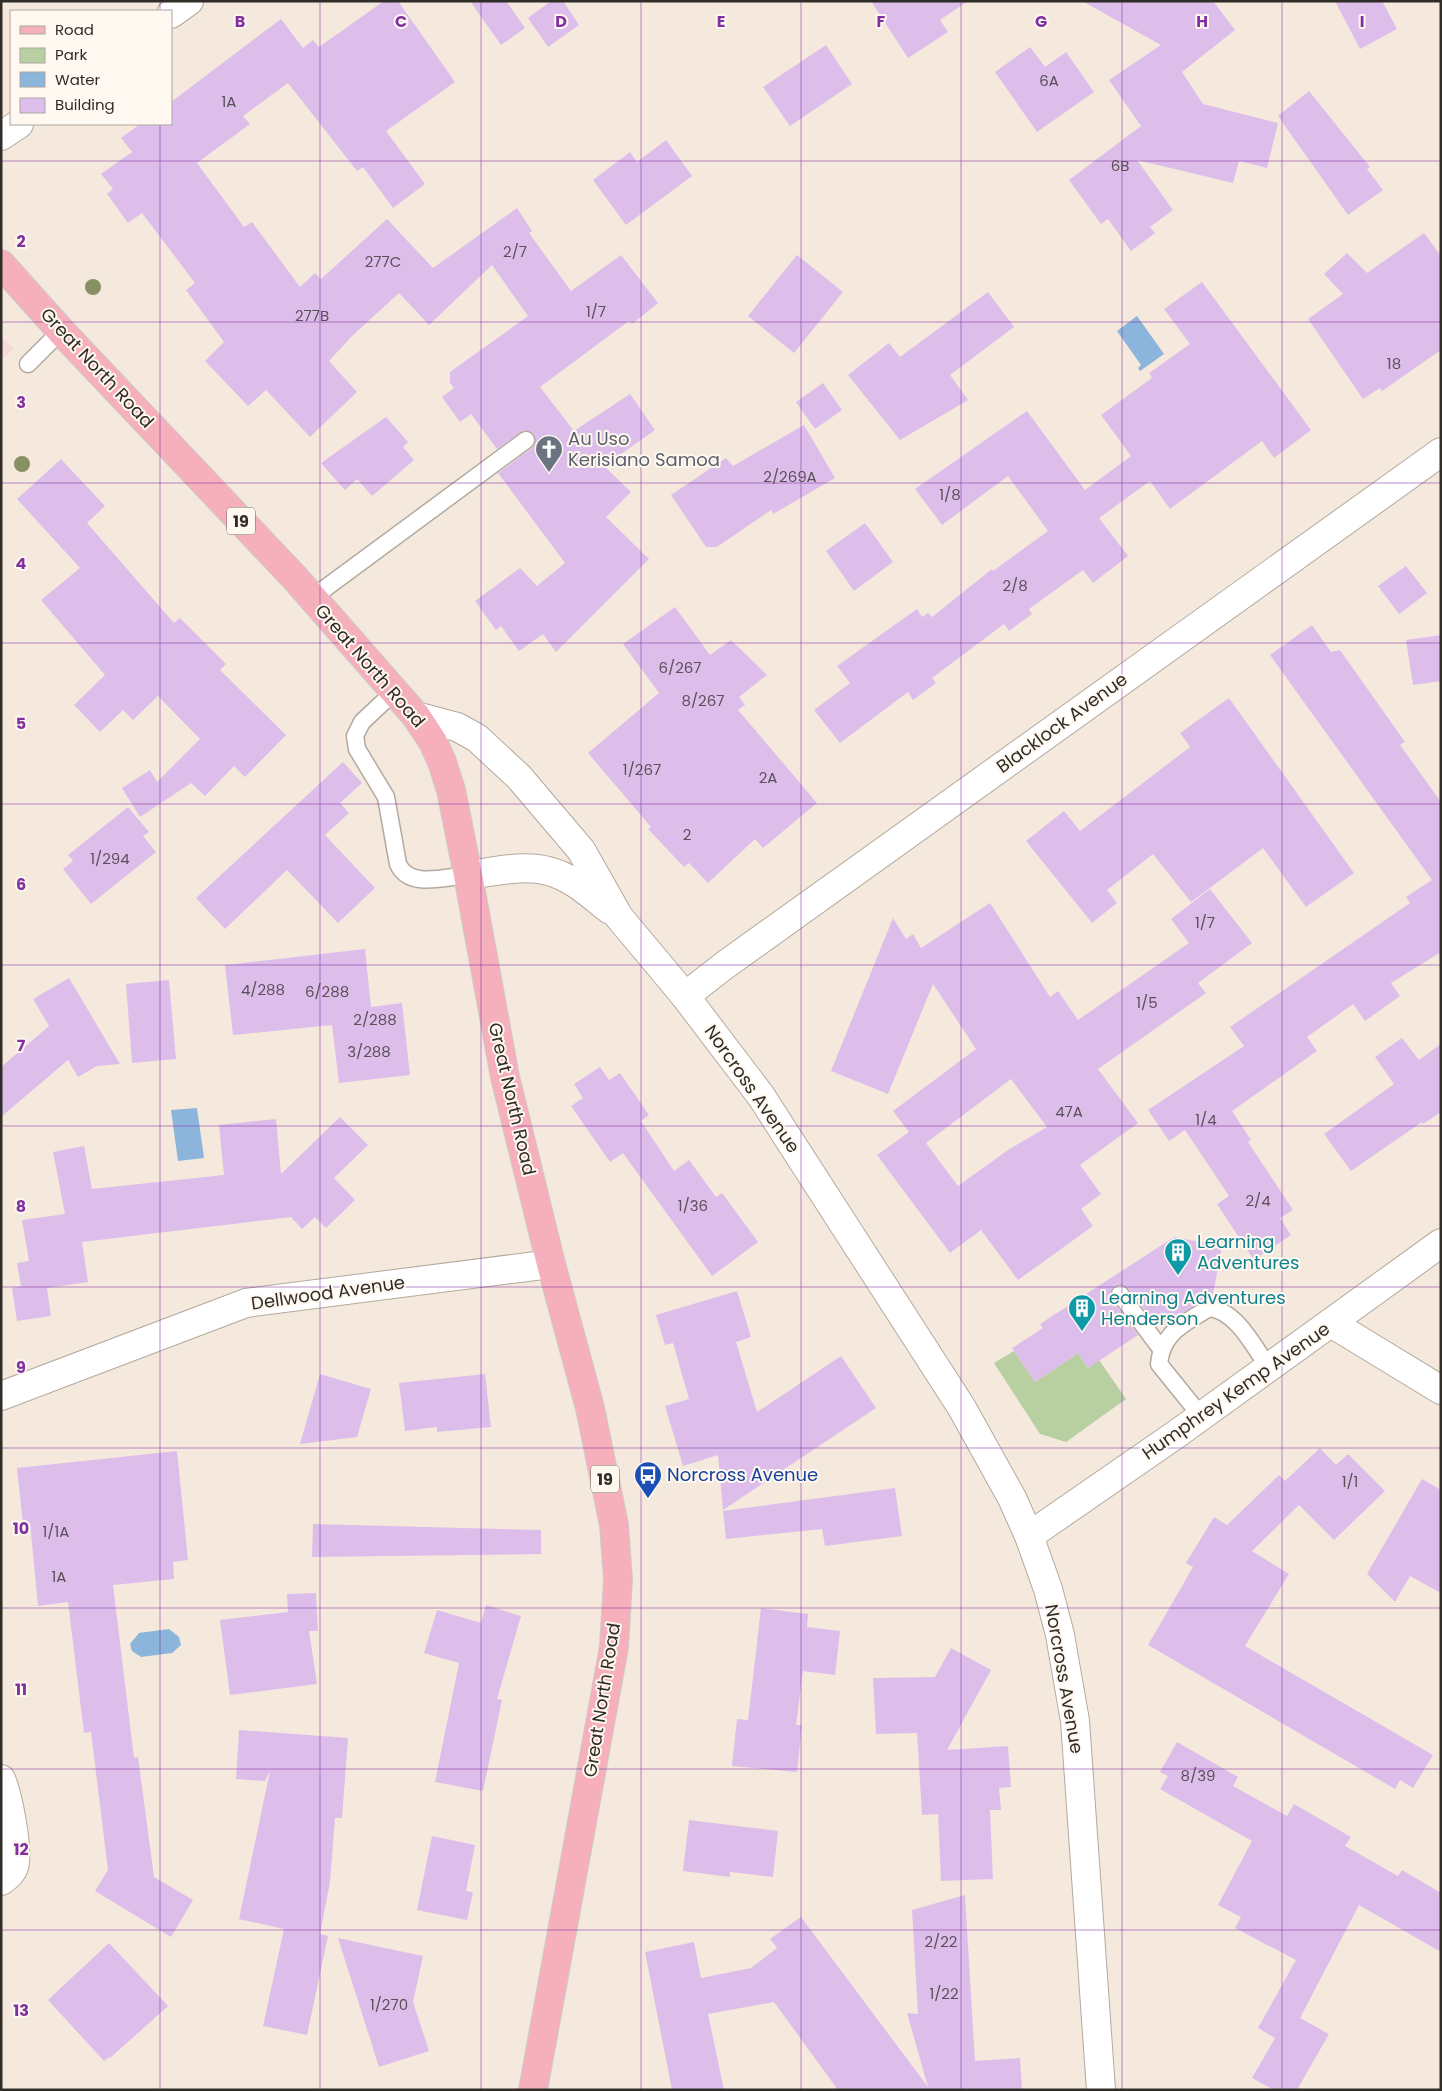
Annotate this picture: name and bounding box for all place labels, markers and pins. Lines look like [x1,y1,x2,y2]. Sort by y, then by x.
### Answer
place label: Au Uso Kerisiano Samoa [568,426,720,472]
church icon: Au Uso Kerisiano Samoa [534,434,564,473]
place label: Learning Adventures [1197,1229,1299,1275]
building icon: Learning Adventures [1163,1237,1193,1276]
place label: Learning Adventures Henderson [1101,1285,1286,1331]
building icon: Learning Adventures Henderson [1067,1293,1097,1332]
bus stop icon: Norcross Avenue [633,1460,663,1499]
place label: Norcross Avenue [667,1462,818,1487]

